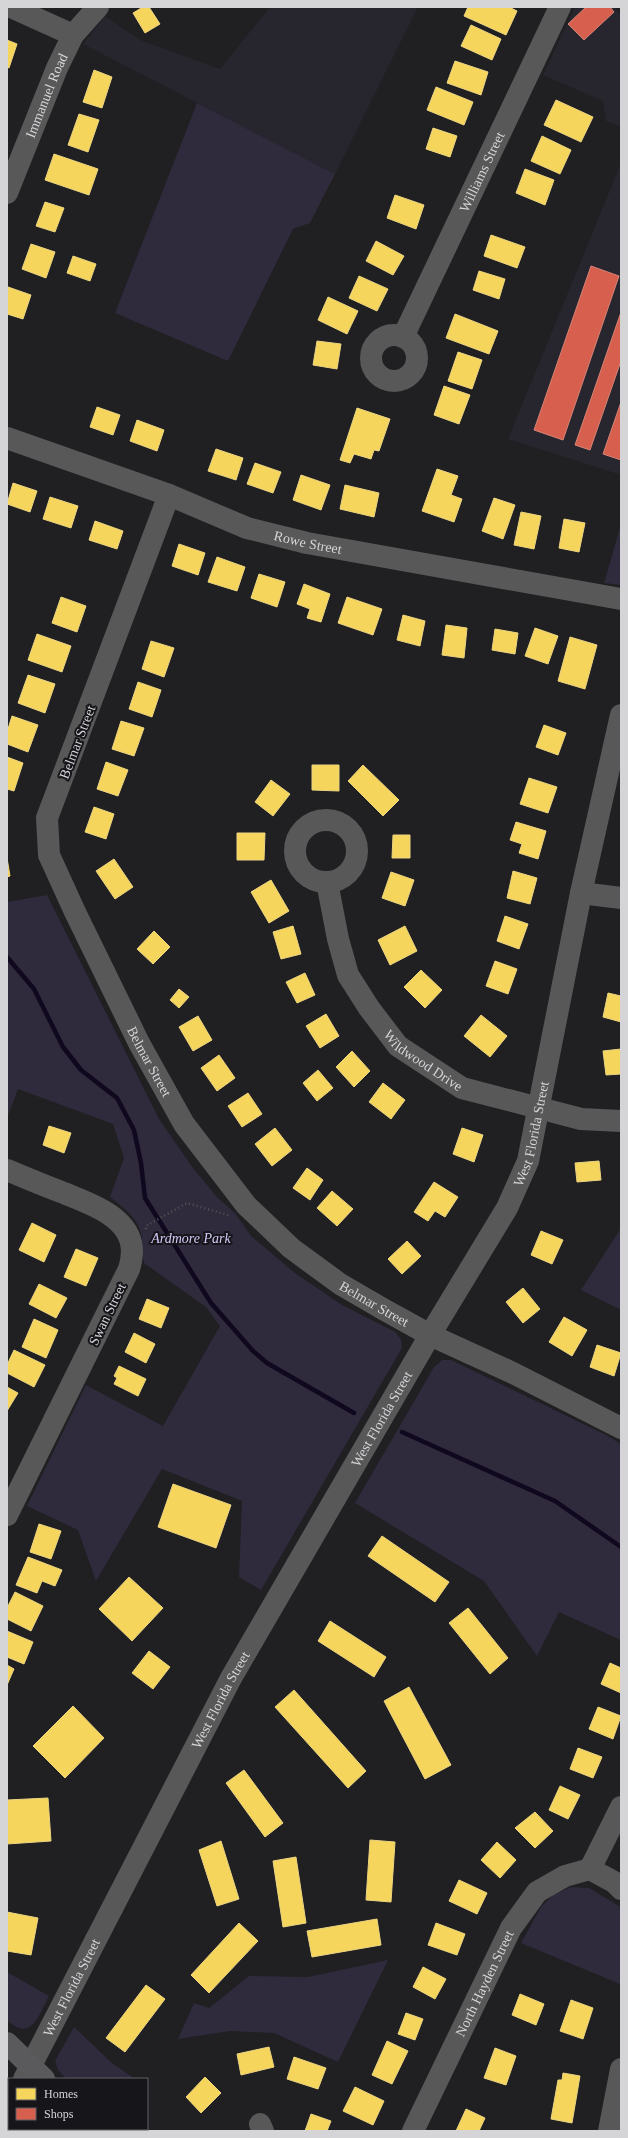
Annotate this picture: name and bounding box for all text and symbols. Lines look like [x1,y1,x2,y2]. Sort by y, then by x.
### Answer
street label: Immanuel Road [23,51,71,140]
street label: Williams Street [457,129,508,214]
street label: Rowe Street [272,528,343,557]
street label: Belmar Street [57,703,98,781]
street label: Belmar Street [124,1024,174,1099]
street label: Wildwood Drive [381,1027,465,1094]
street label: West Florida Street [511,1080,552,1189]
park label: Ardmore Park [150,1231,232,1246]
street label: Belmar Street [337,1278,411,1330]
street label: Swan Street [86,1281,129,1348]
street label: West Florida Street [348,1369,415,1469]
street label: West Florida Street [189,1649,253,1751]
street label: North Hayden Street [453,1928,517,2039]
street label: West Florida Street [40,1936,103,2039]
legend [8,2078,148,2130]
text: Homes [44,2087,78,2101]
text: Shops [44,2107,74,2121]

